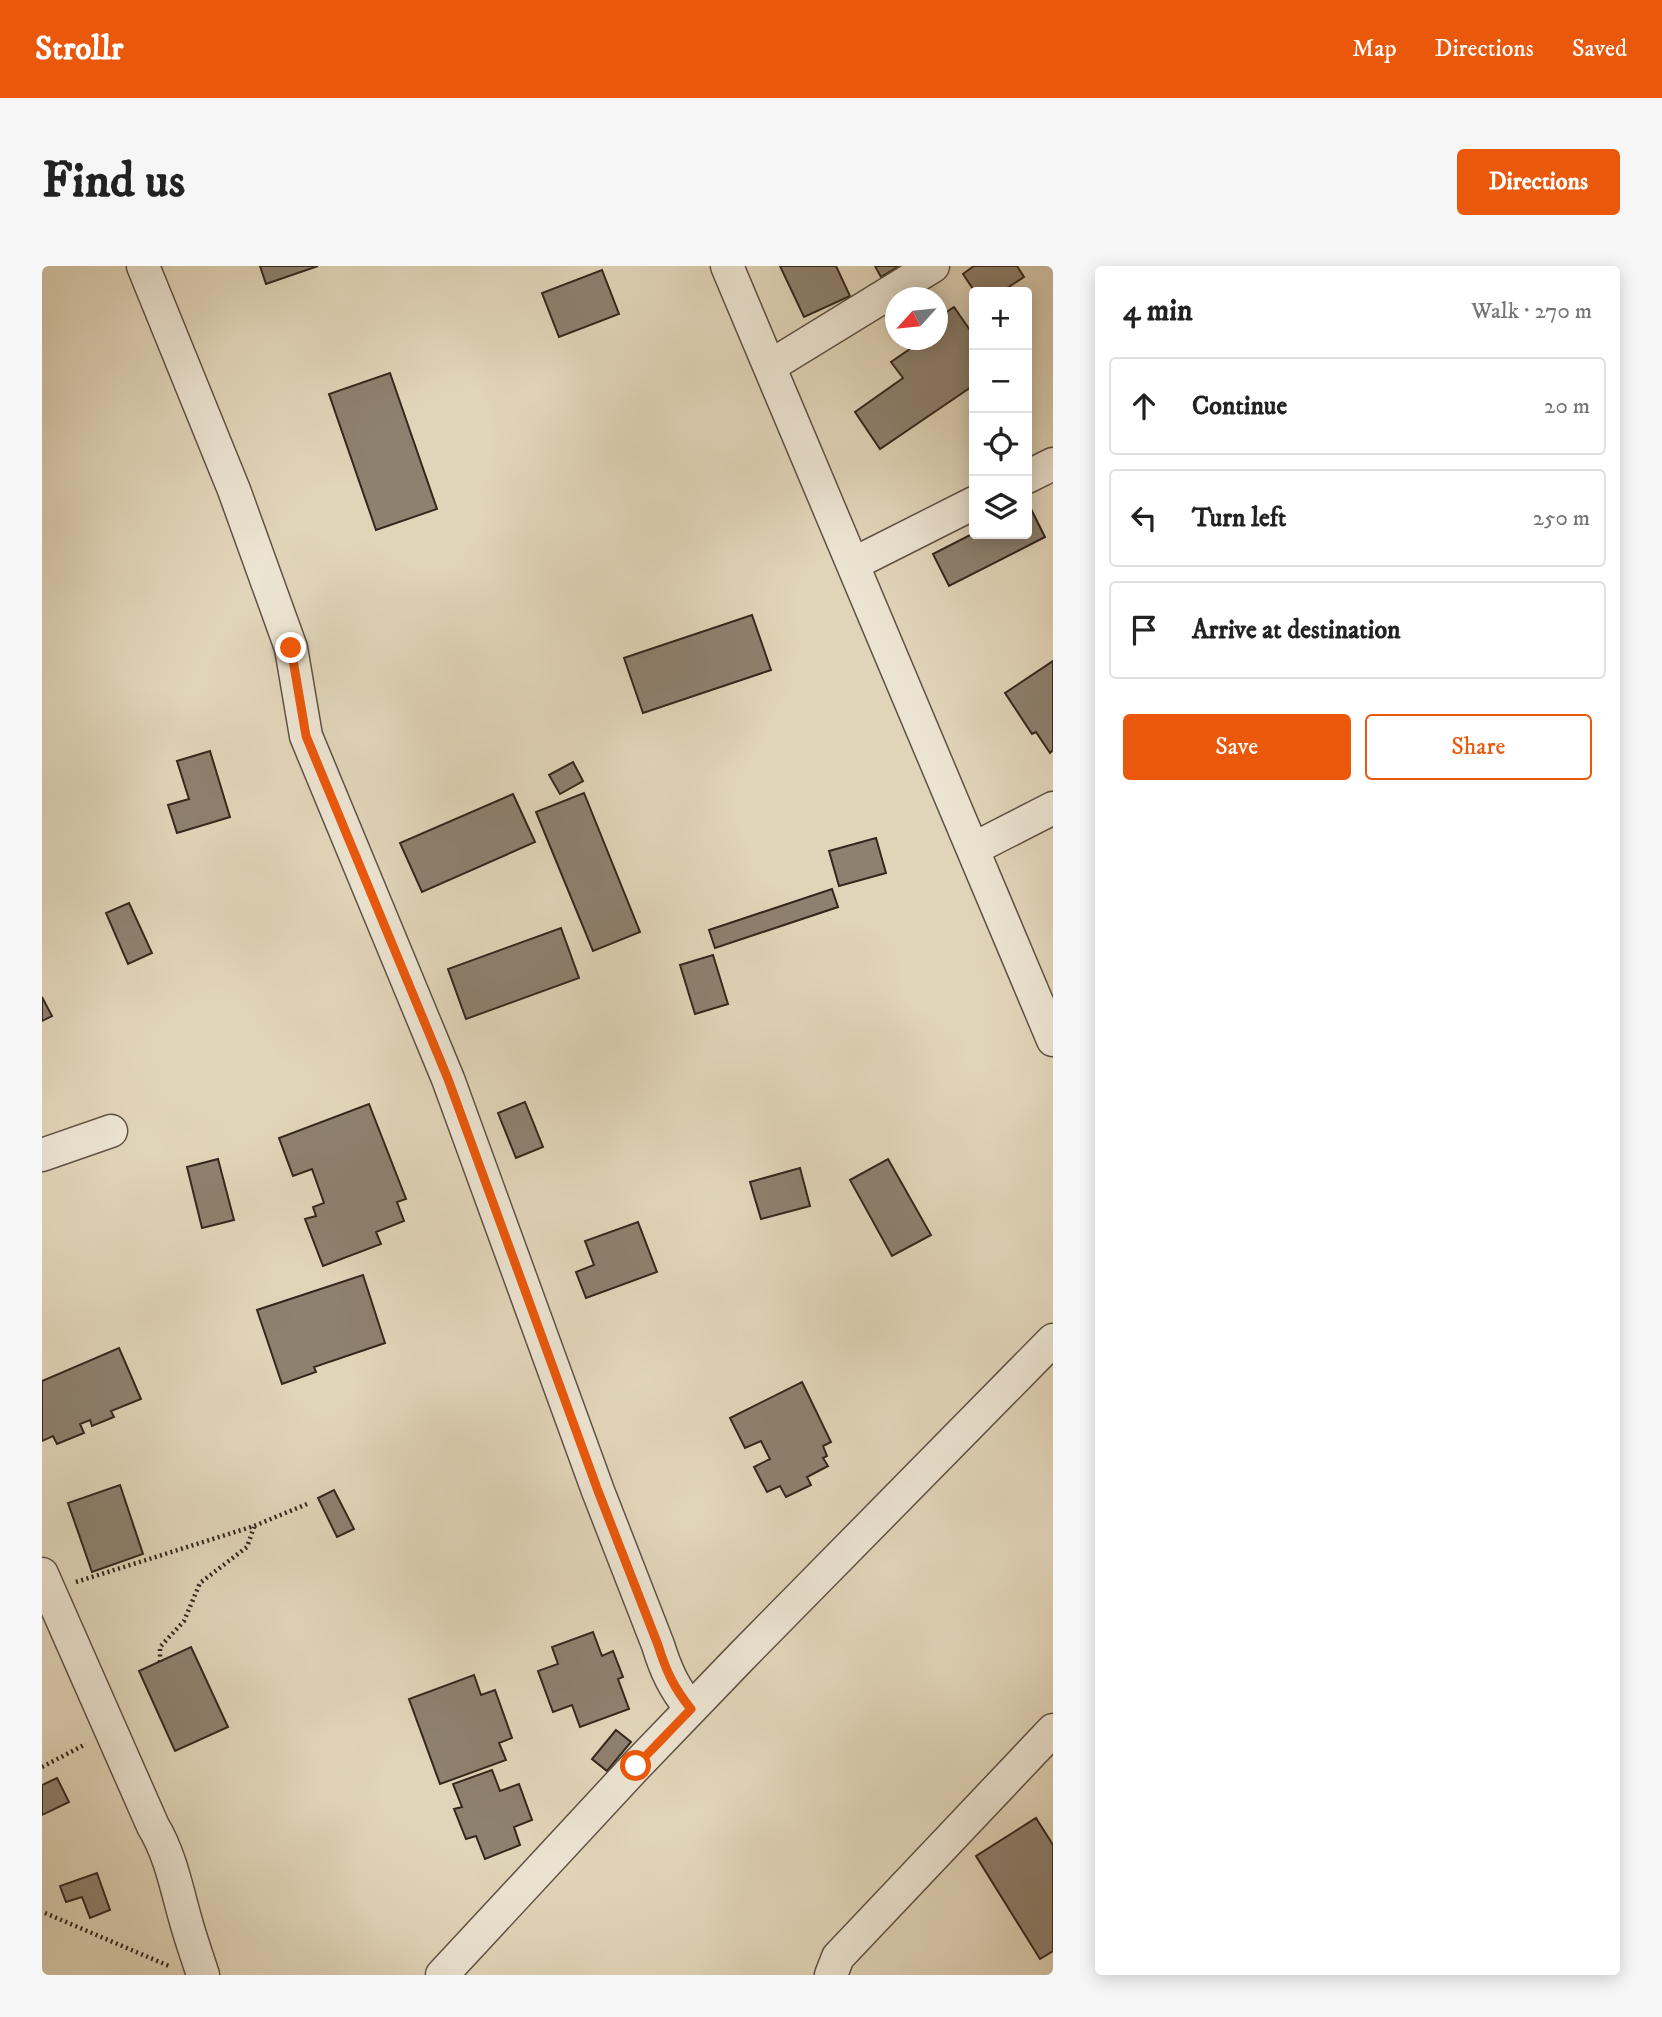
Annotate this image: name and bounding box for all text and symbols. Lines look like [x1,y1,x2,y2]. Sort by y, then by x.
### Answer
text: Strollr [35,29,123,70]
text: Map [1352,34,1397,64]
text: Directions [1435,34,1534,64]
text: Saved [1572,34,1627,64]
button: Directions [1457,149,1620,215]
text: Find us [42,151,185,213]
north arrow [885,287,948,350]
map controls [969,287,1032,539]
button: + [969,287,1032,350]
text: 4 min [1123,293,1193,330]
text: Walk · 270 m [1471,297,1592,326]
button: − [969,350,1032,413]
icon: ahead [1125,387,1163,425]
text: Continue [1192,390,1287,423]
text: 20 m [1544,392,1590,421]
button: locate [969,413,1032,476]
button: layers [969,476,1032,539]
icon: left [1125,499,1163,537]
text: Turn left [1192,502,1286,535]
text: 250 m [1533,504,1590,533]
icon: arrive [1125,611,1163,649]
text: Arrive at destination [1192,614,1401,647]
route end [275,632,306,663]
button: Save [1123,714,1351,780]
button: Share [1365,714,1592,780]
route start [620,1750,651,1781]

